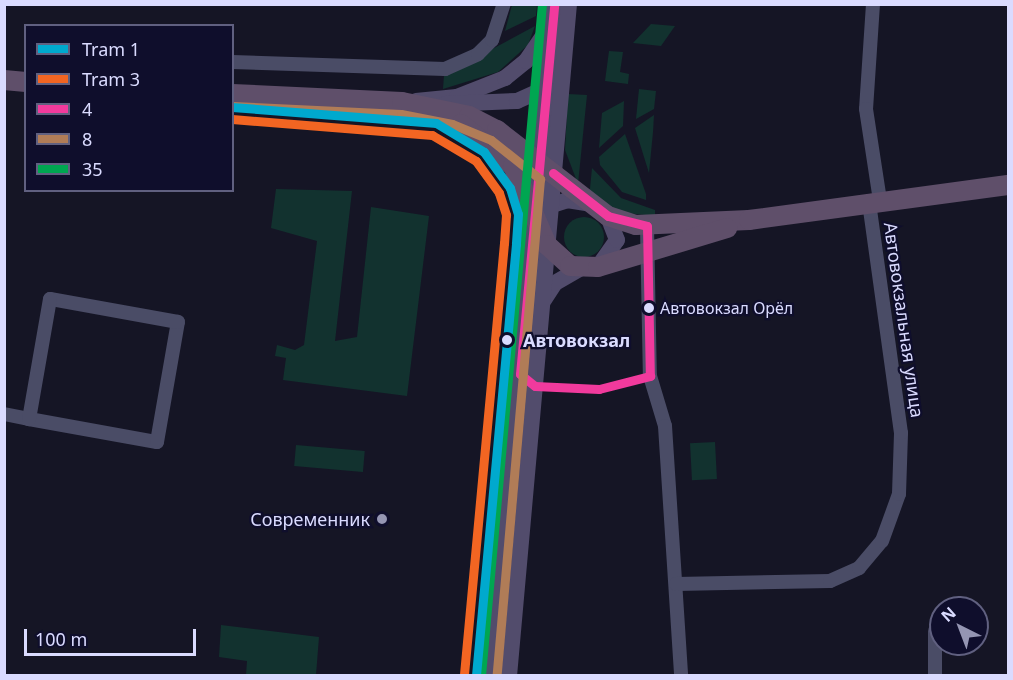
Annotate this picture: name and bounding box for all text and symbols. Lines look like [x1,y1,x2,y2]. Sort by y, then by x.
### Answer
legend [24,24,234,192]
text: Tram 1 [82,37,140,61]
text: Tram 3 [82,67,140,91]
text: 4 [82,97,92,121]
text: 8 [82,127,92,151]
text: 35 [82,157,103,181]
street label: Автовокзальная улица [880,221,928,419]
place label: Автовокзал Орёл [660,298,793,318]
marker: Автовокзал Орёл [643,302,655,314]
marker: Автовокзал [496,329,518,351]
place label: Автовокзал [523,329,630,351]
place label: Современник [250,508,370,530]
marker: Современник [375,512,389,526]
north arrow [929,596,989,656]
text: N [936,602,960,627]
scale bar [27,617,200,655]
text: 100 m [35,627,87,651]

